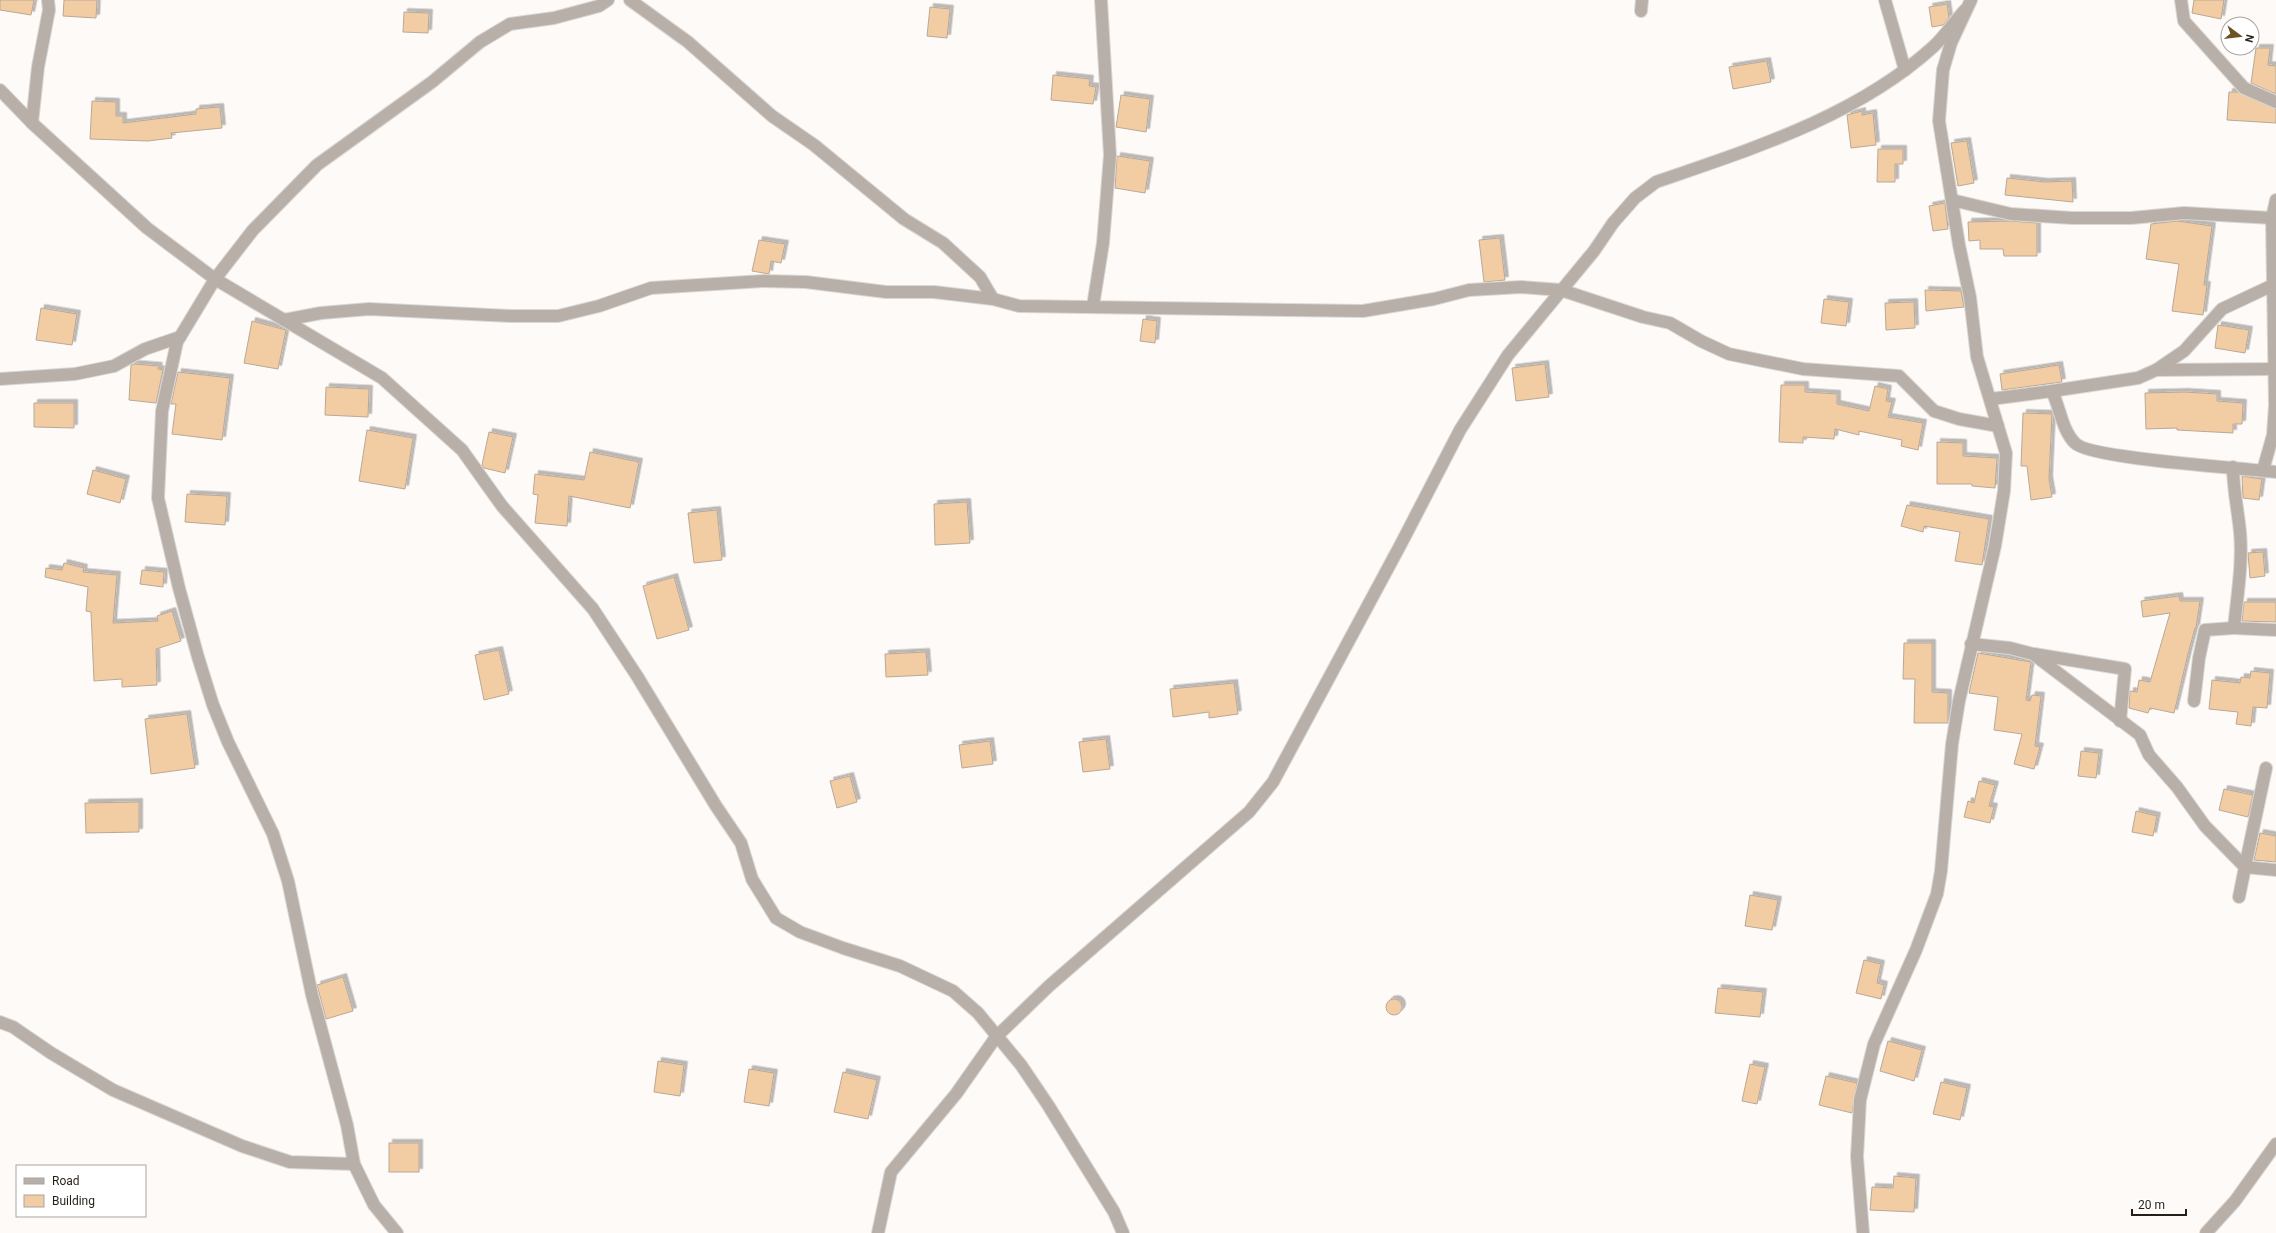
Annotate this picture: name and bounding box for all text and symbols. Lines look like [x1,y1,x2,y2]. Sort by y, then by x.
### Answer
north arrow [2220,16,2260,56]
text: N [2242,33,2256,44]
legend [16,1165,146,1217]
text: Road [52,1174,80,1188]
scale bar [2132,1191,2186,1217]
text: Building [52,1194,95,1208]
text: 20 m [2138,1198,2165,1212]

